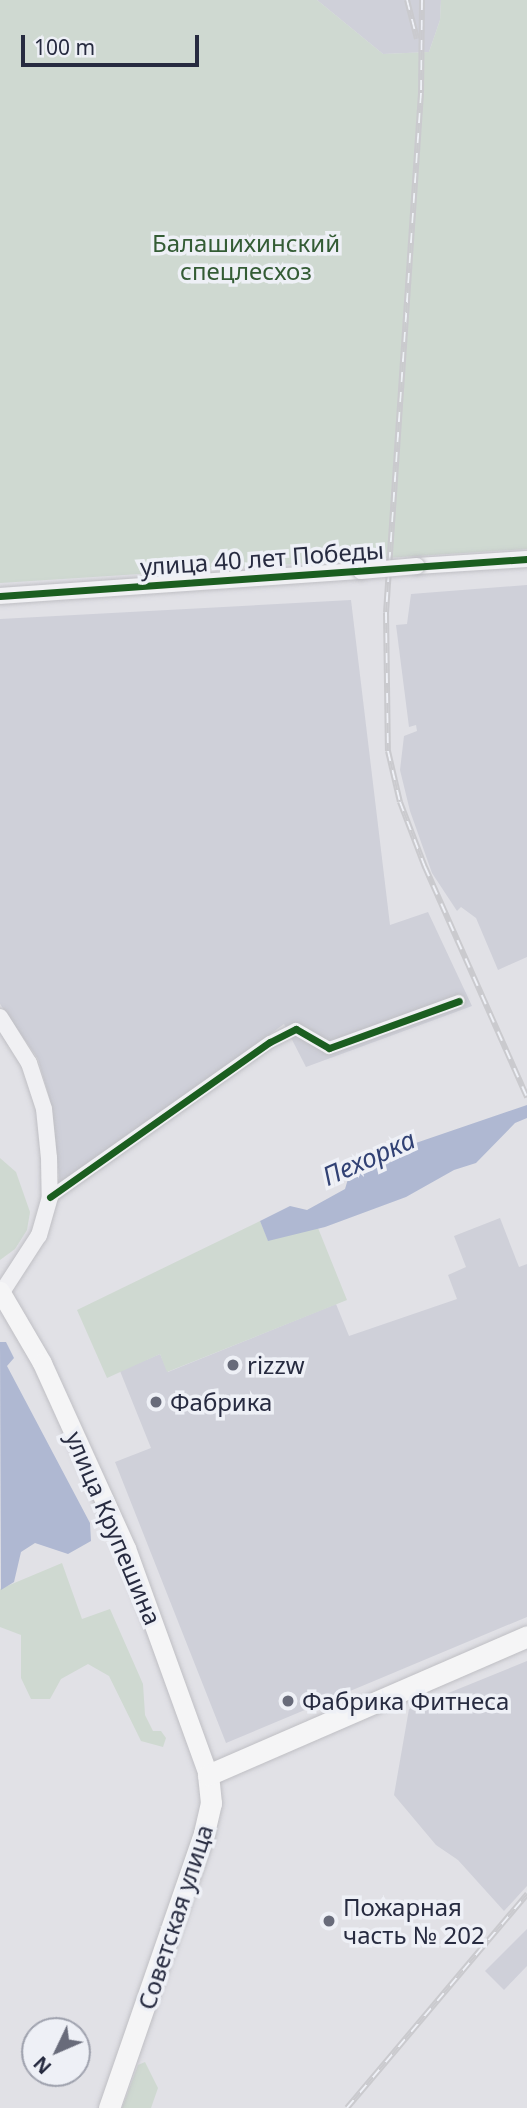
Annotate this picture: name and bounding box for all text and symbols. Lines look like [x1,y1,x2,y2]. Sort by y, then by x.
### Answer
scale bar [24,21,203,65]
text: 100 m [34,33,95,61]
park label: Балашихинский спецлесхоз [152,229,340,285]
street label: улица 40 лет Победы [139,535,385,581]
water label: Пехорка [318,1124,420,1192]
place label: rizzw [247,1351,305,1379]
marker: rizzw [225,1357,241,1373]
place label: Фабрика [170,1388,272,1416]
marker: Фабрика [148,1394,164,1410]
street label: улица Крупешина [60,1427,168,1629]
place label: Фабрика Фитнеса [302,1687,509,1715]
marker: Фабрика Фитнеса [280,1693,296,1709]
street label: Советская улица [132,1821,218,2013]
place label: Пожарная часть № 202 [343,1893,485,1949]
marker: Пожарная часть № 202 [321,1913,337,1929]
north arrow [21,2017,91,2087]
text: N [28,2051,57,2080]

